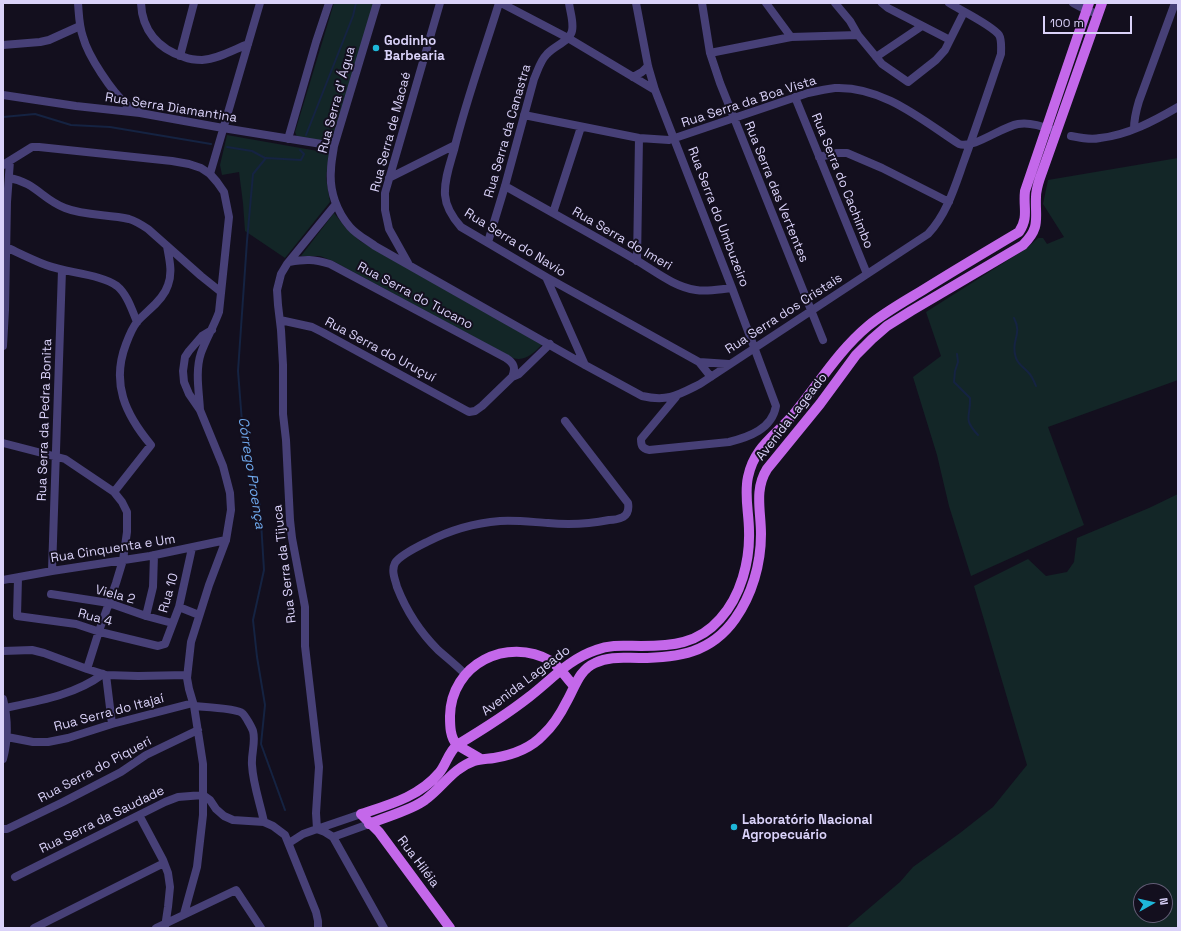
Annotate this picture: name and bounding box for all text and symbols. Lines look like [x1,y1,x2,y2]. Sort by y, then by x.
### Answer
scale bar [1045,8,1134,34]
text: 100 m [1050,15,1084,31]
place label: Godinho Barbearia [384,33,445,64]
marker: Godinho Barbearia [371,43,381,53]
street label: Rua Serra d' Água [315,45,359,155]
street label: Rua Serra da Canastra [481,62,535,200]
street label: Rua Serra de Macaé [367,70,415,194]
street label: Rua Serra da Boa Vista [680,73,818,131]
street label: Rua Serra Diamantina [104,90,238,126]
street label: Rua Serra do Cachimbo [808,111,876,251]
street label: Rua Serra das Vertentes [741,119,811,265]
street label: Rua Serra do Umbuzeiro [684,145,752,289]
street label: Rua Serra do Imeri [569,204,675,274]
street label: Rua Serra do Navio [461,205,569,281]
street label: Rua Serra do Tucano [355,259,475,333]
street label: Rua Serra dos Cristais [723,270,845,358]
street label: Rua Serra do Uruçuí [322,314,438,386]
street label: Rua Serra da Pedra Bonita [34,338,56,502]
street label: Avenida Lageado [753,370,831,464]
water label: Córrego Proença [234,416,268,530]
street label: Rua Serra da Tijuca [270,504,300,624]
street label: Rua Cinquenta e Um [50,531,176,567]
street label: Rua 10 [156,571,182,615]
street label: Viela 2 [93,582,137,608]
street label: Rua 4 [76,606,114,630]
street label: Avenida Lageado [479,643,573,719]
street label: Rua Serra do Itajaí [52,691,166,735]
street label: Rua Serra do Piqueri [36,734,154,806]
street label: Rua Serra da Saudade [37,783,167,857]
place label: Laboratório Nacional Agropecuário [742,812,872,843]
marker: Laboratório Nacional Agropecuário [729,822,739,832]
street label: Rua Hiléia [394,833,442,891]
north arrow [1133,883,1173,923]
text: N [1156,897,1171,906]

